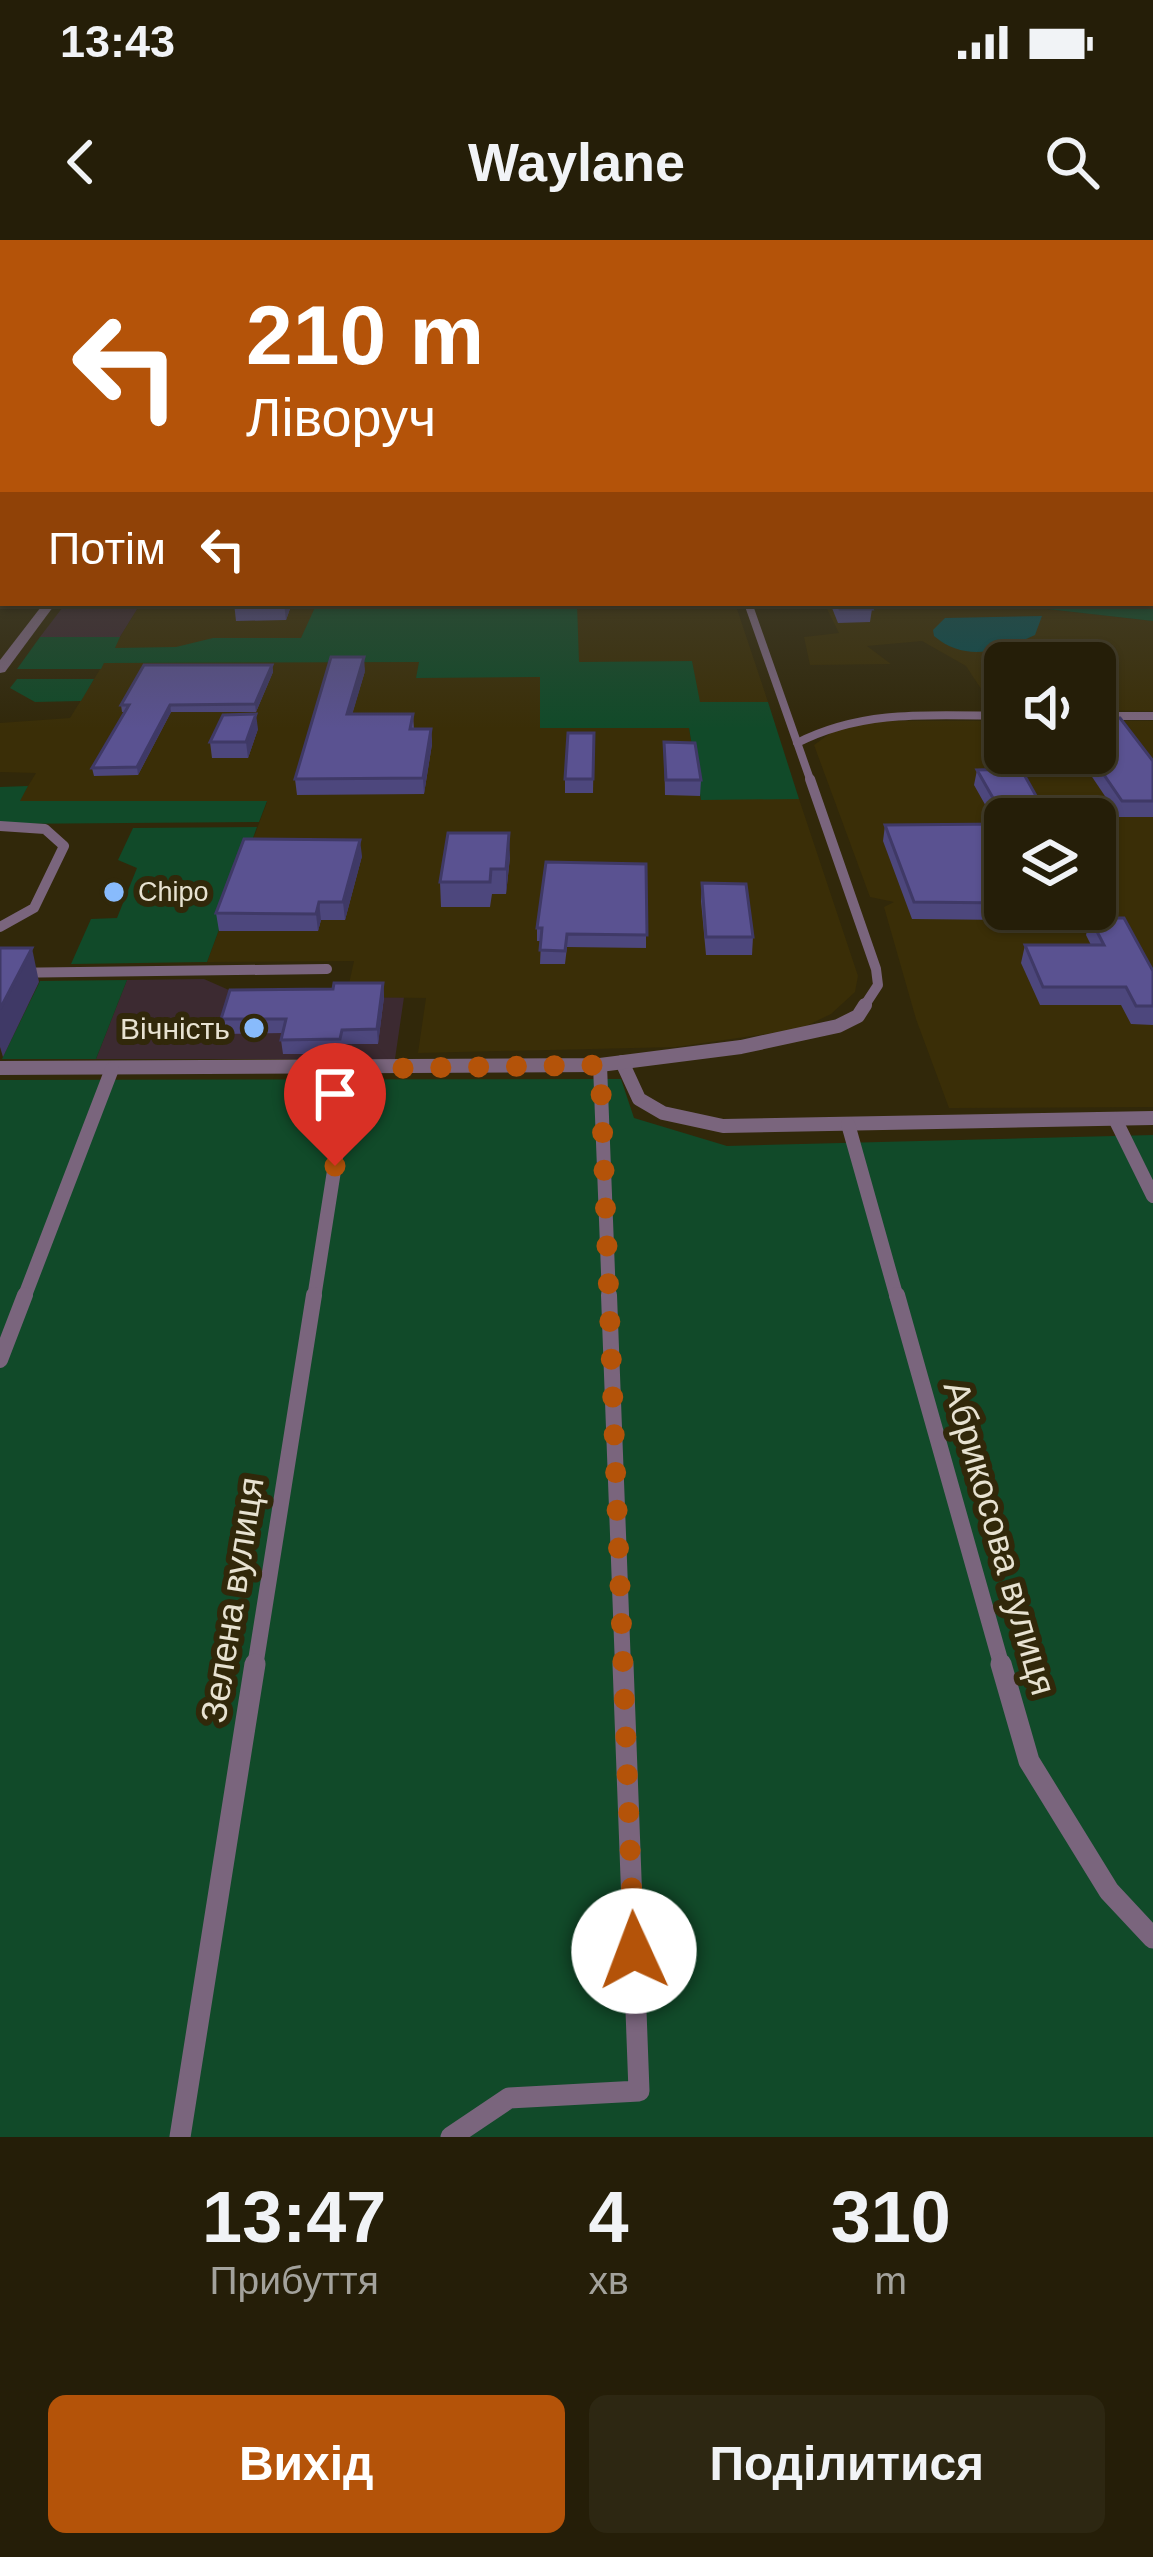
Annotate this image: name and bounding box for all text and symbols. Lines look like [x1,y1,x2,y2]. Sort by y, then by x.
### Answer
text: 13:43 [60,16,175,67]
icon: back [48,129,114,195]
icon: search [1039,129,1105,195]
text: Waylane [468,132,685,192]
icon: left [48,288,204,444]
text: 210 m [246,288,484,382]
text: Ліворуч [246,387,436,447]
icon: left [190,516,256,582]
text: Потім [48,523,166,574]
map controls [984,642,1116,930]
button: sound [984,642,1116,774]
button: layers [984,798,1116,930]
place label: Chipo [138,877,209,907]
marker: Chipo [101,879,127,905]
place label: Вічність [120,1012,230,1045]
marker: Вічність [241,1015,267,1041]
pin [284,1043,386,1166]
icon: arrive [302,1061,368,1127]
street label: Абрикосова вулиця [936,1376,1064,1700]
street label: Зелена вулиця [192,1474,272,1726]
position arrow [571,1888,697,2014]
text: 13:47 [202,2177,386,2257]
text: 4 [588,2177,629,2257]
text: 310 [831,2177,951,2257]
text: Прибуття [210,2259,379,2302]
text: хв [588,2259,629,2302]
text: m [875,2259,907,2302]
button: Вихід [48,2395,565,2533]
button: Поділитися [589,2395,1105,2533]

